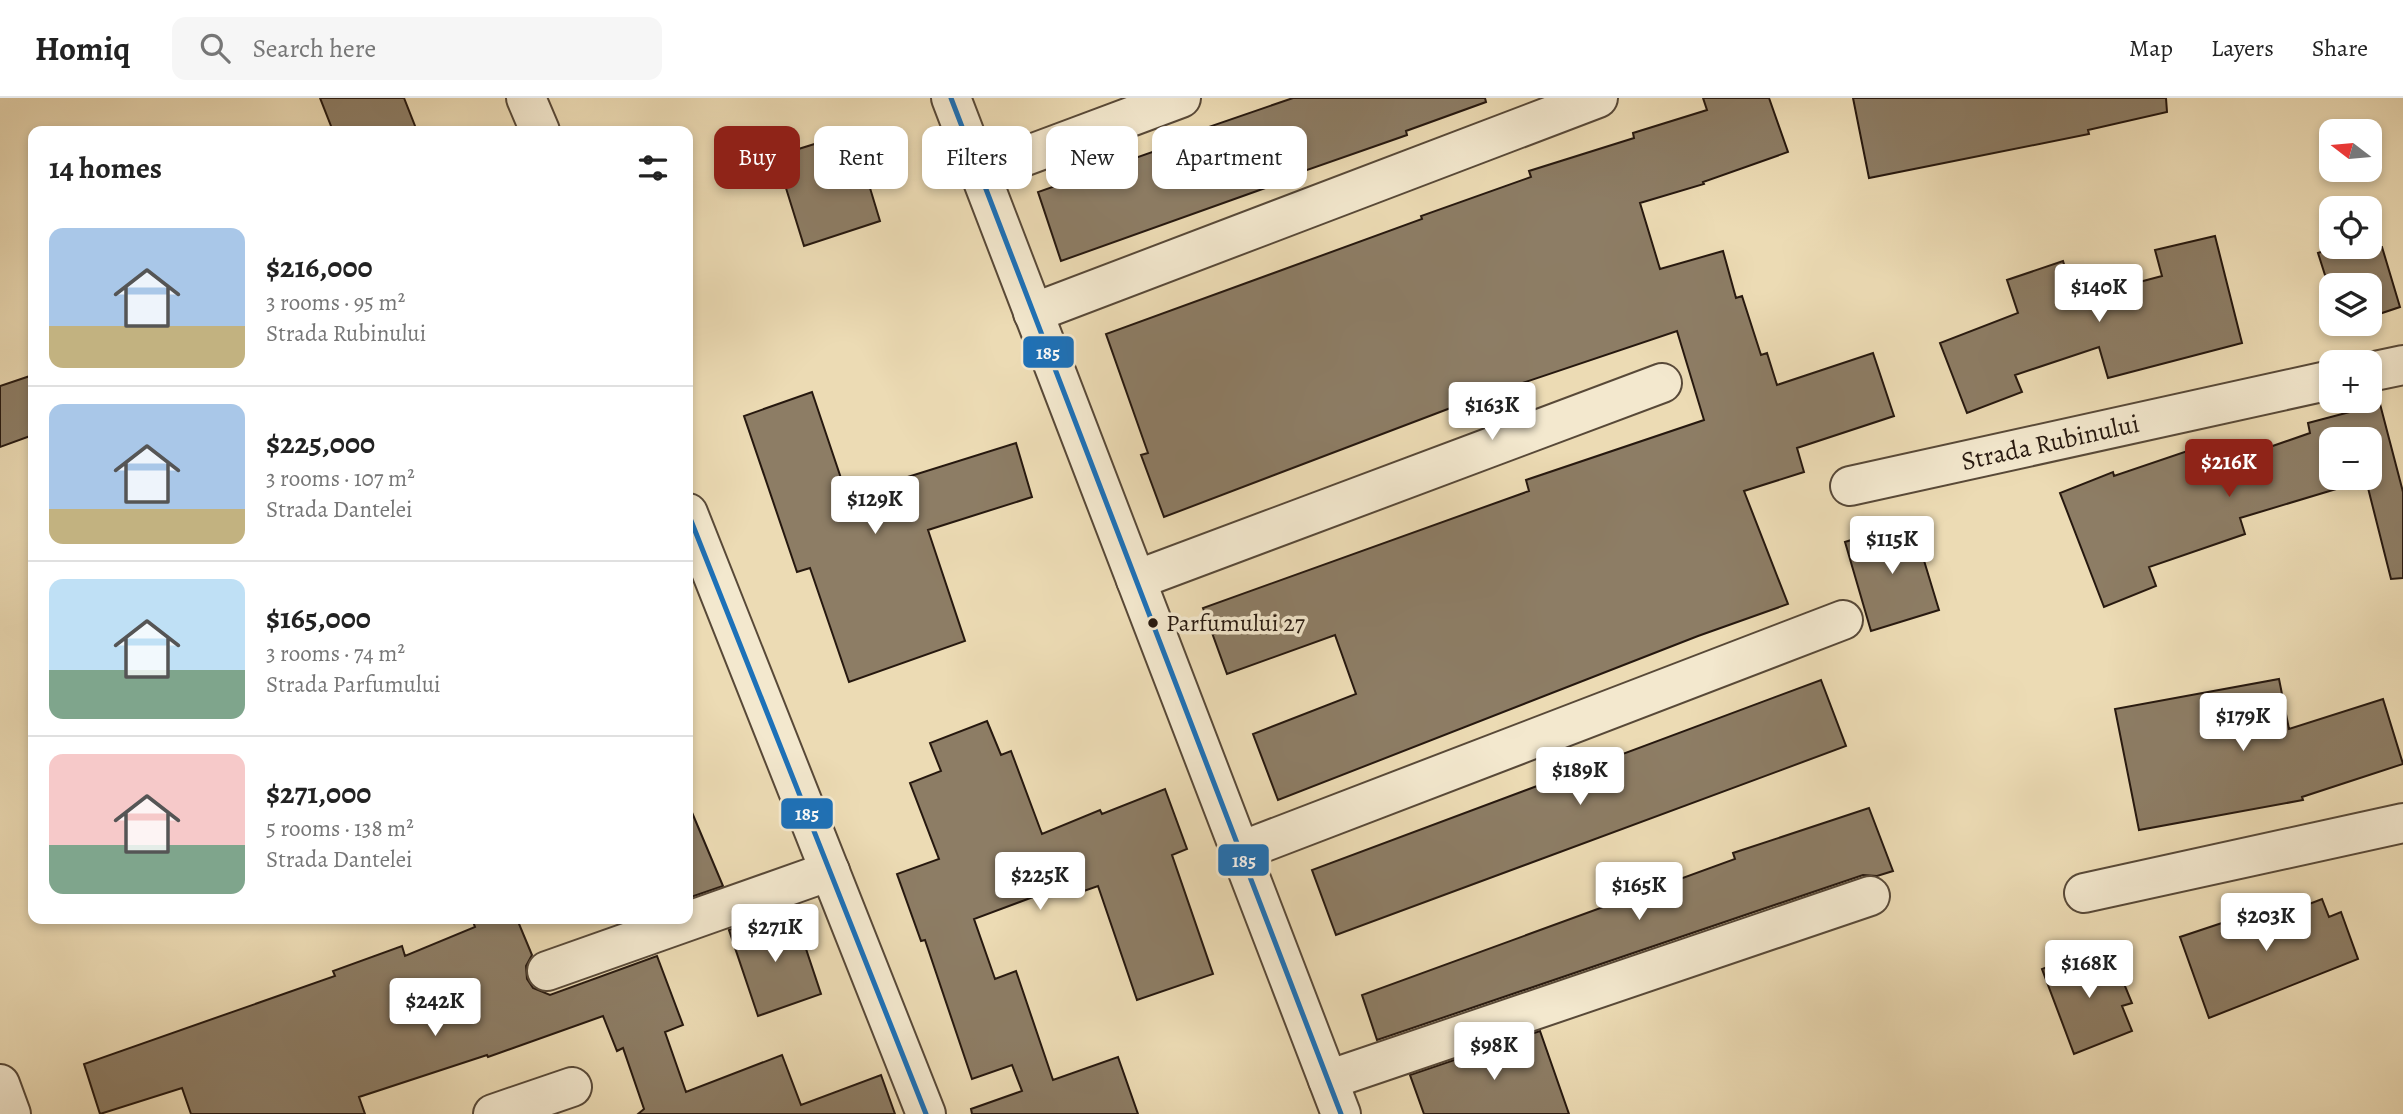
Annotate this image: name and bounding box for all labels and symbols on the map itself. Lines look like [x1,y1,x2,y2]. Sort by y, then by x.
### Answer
north arrow [2319,119,2382,182]
pin: $140K [2050,264,2148,324]
line badge: 185 [1022,335,1075,369]
text: 185 [1036,340,1060,366]
pin: $163K [1443,382,1541,442]
street label: Strada Rubinului [1958,405,2142,478]
pin: $216K [2180,440,2278,499]
pin: $129K [826,476,924,536]
pin: $115K [1843,517,1941,576]
place label: Parfumului 27 [1166,607,1306,639]
marker: Parfumului 27 [1146,616,1160,630]
pin: $179K [2194,694,2292,753]
pin: $189K [1531,748,1629,807]
line badge: 185 [780,797,834,830]
text: 185 [795,801,819,827]
line badge: 185 [1217,843,1270,877]
text: 185 [1232,848,1256,874]
pin: $225K [991,852,1089,912]
pin: $165K [1590,862,1688,922]
pin: $203K [2217,894,2315,953]
pin: $271K [726,904,824,964]
pin: $168K [2040,940,2138,1000]
pin: $242K [386,978,484,1038]
pin: $98K [1453,1023,1535,1082]

